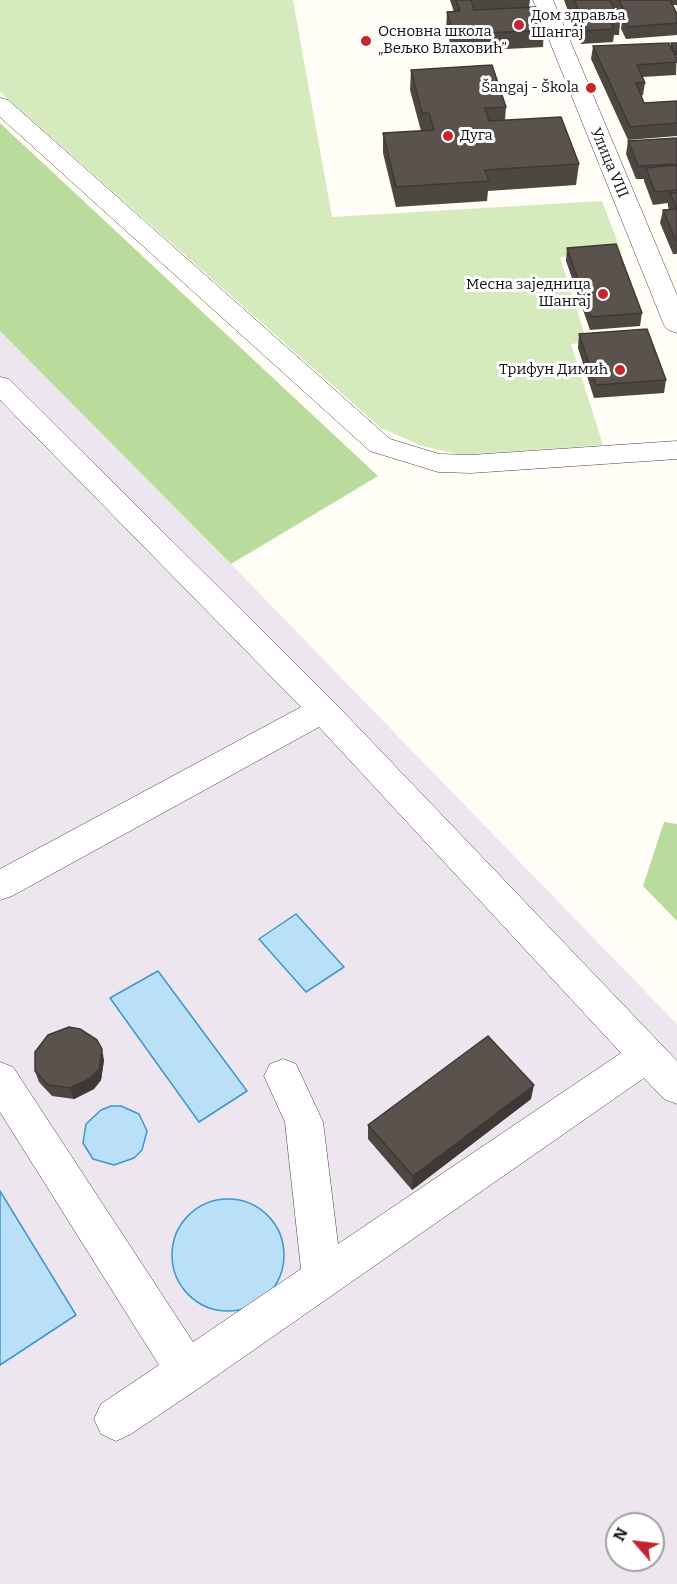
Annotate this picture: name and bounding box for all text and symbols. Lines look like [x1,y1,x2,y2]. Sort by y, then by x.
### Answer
place label: Дом здравља Шангај [531,7,626,42]
marker: Дом здравља Шангај [512,18,526,32]
place label: Основна школа „Вељко Влаховић” [378,23,507,58]
marker: Основна школа „Вељко Влаховић” [359,34,373,48]
place label: Šangaj - Škola [481,79,579,97]
marker: Šangaj - Škola [584,81,598,95]
street label: Улица VIII [586,125,632,201]
place label: Дуга [460,127,493,145]
marker: Дуга [441,129,455,143]
place label: Месна заједница Шангај [466,276,591,311]
marker: Месна заједница Шангај [596,287,610,301]
place label: Трифун Димић [499,361,608,379]
marker: Трифун Димић [613,363,627,377]
north arrow [605,1512,665,1572]
text: N [609,1524,632,1544]

